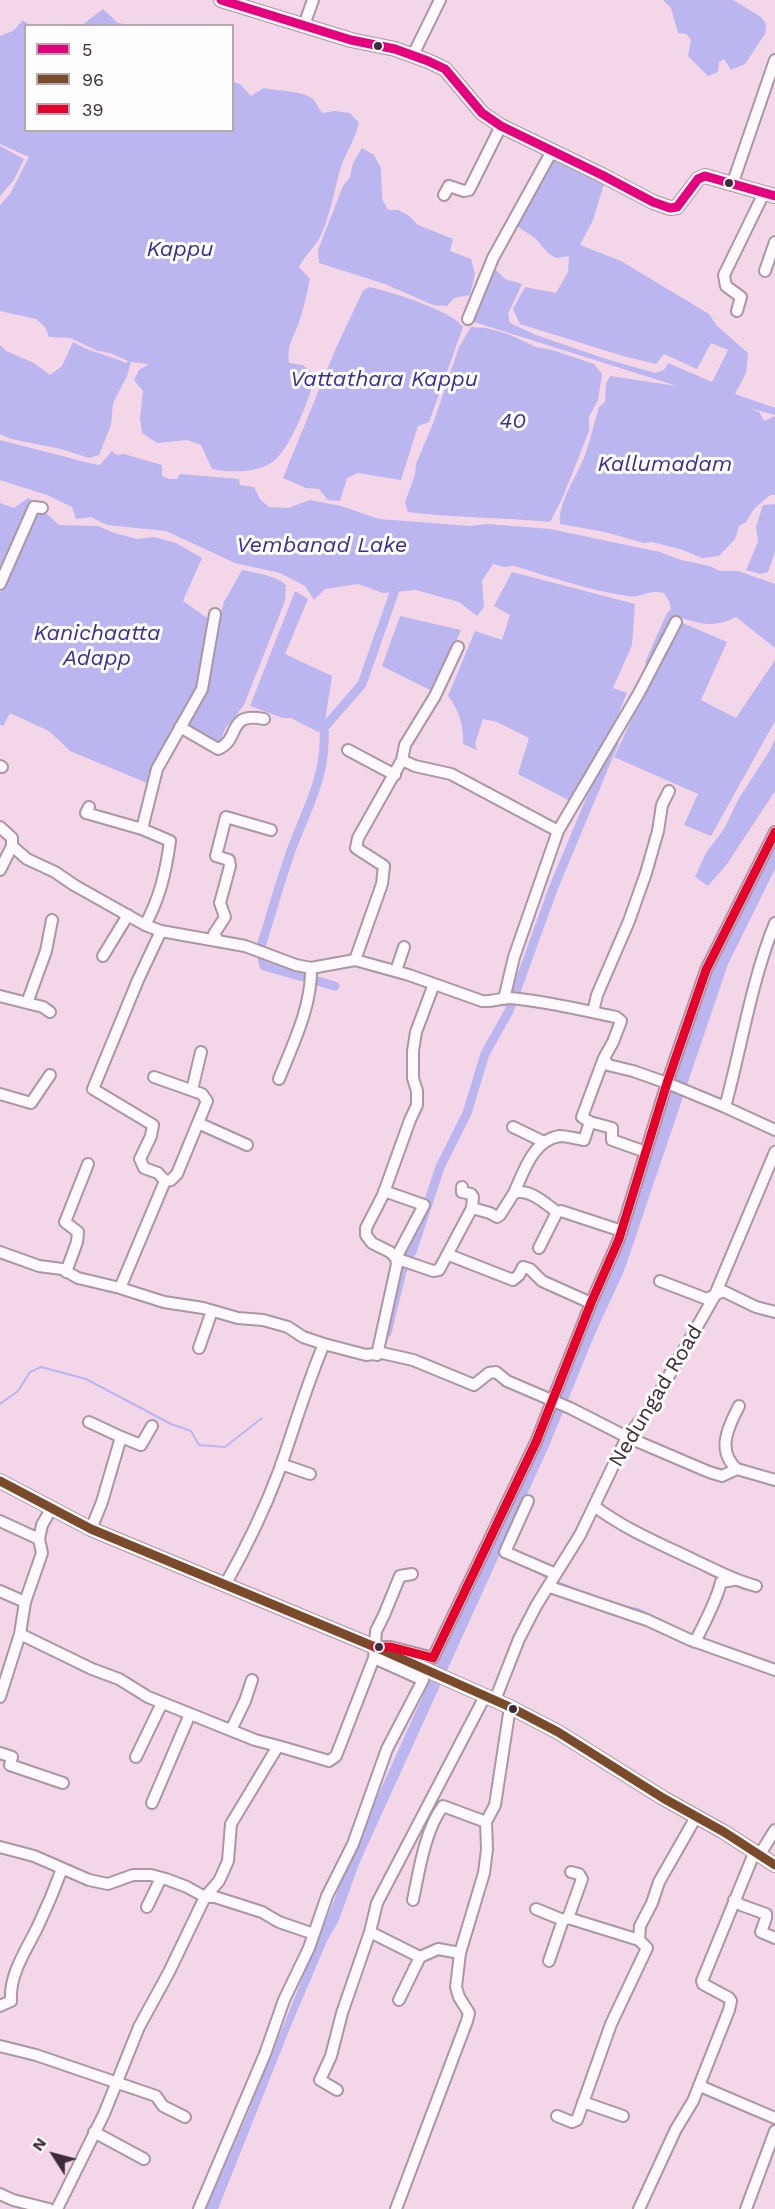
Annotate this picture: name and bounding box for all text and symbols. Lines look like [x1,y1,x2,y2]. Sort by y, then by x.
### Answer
legend [24,24,234,132]
text: 5 [82,39,92,60]
unlabelled marker [372,40,384,52]
text: 96 [82,69,104,90]
text: 39 [82,99,104,120]
unlabelled marker [723,177,735,189]
water label: Kappu [147,237,213,263]
water label: Vattathara Kappu [290,367,478,393]
water label: 40 [500,409,526,435]
water label: Kallumadam [598,452,732,478]
water label: Vembanad Lake [237,533,407,559]
water label: Kanichaatta Adapp [33,621,161,672]
street label: Nedungad Road [604,1320,708,1472]
unlabelled marker [373,1641,385,1653]
unlabelled marker [507,1703,519,1715]
north arrow [24,2125,84,2185]
text: N [28,2134,50,2155]

